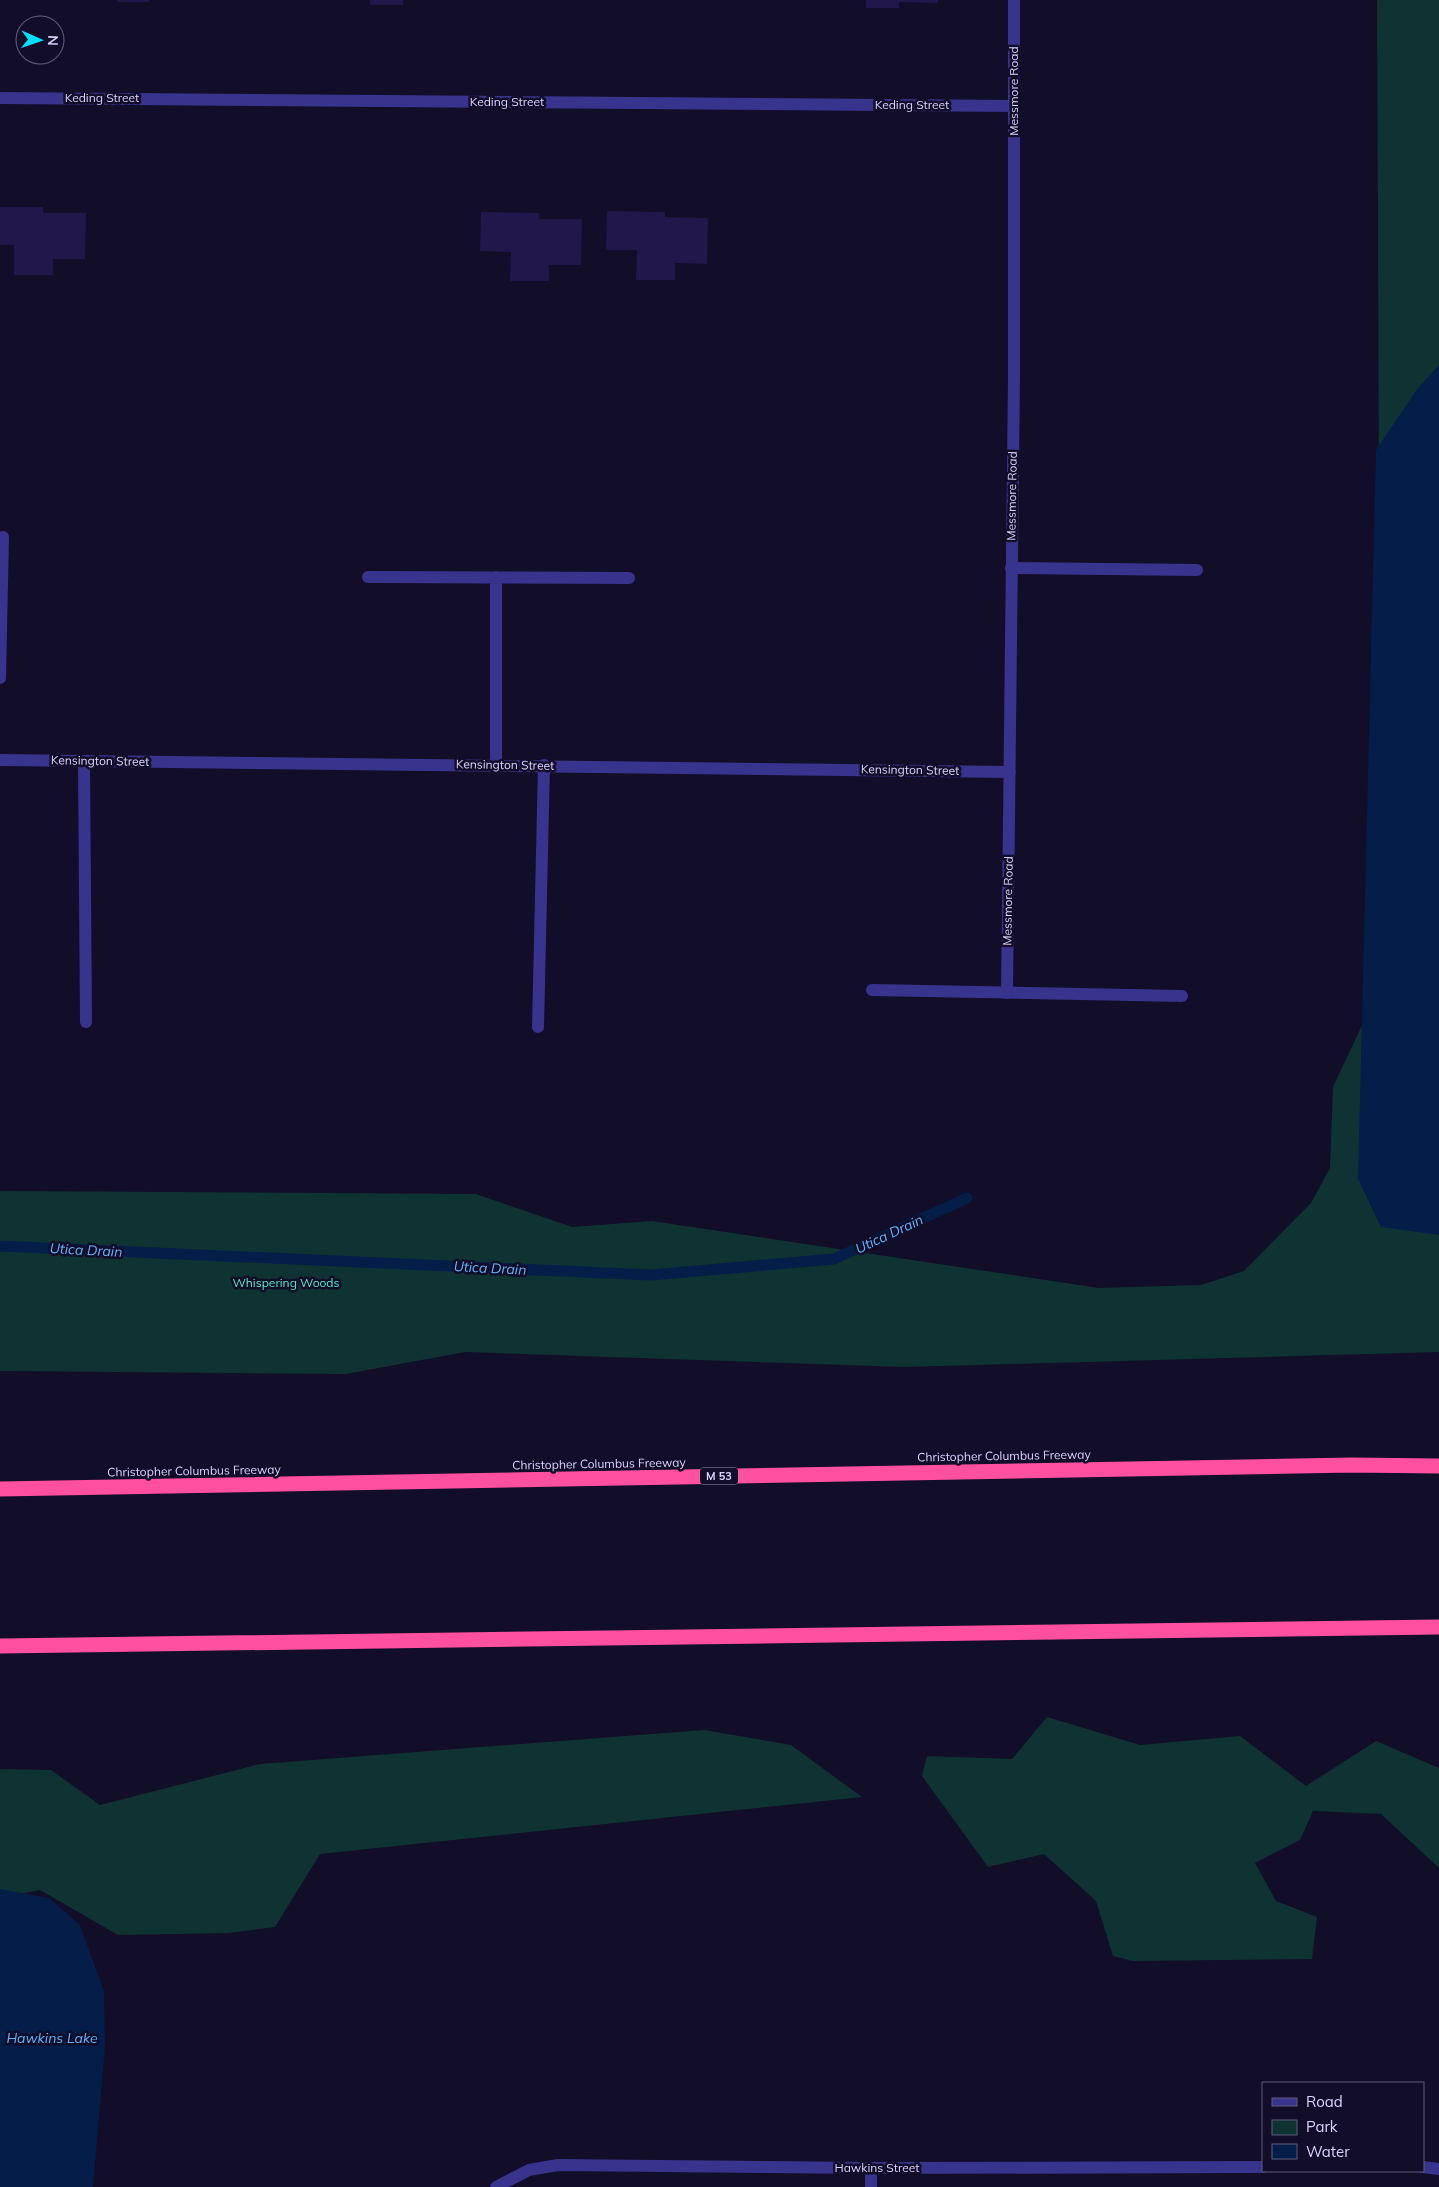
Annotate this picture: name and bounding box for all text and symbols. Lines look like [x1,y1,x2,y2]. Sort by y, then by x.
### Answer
north arrow [15,15,65,65]
text: N [44,35,62,46]
street label: Messmore Road [1006,46,1021,136]
street label: Keding Street [65,90,139,105]
street label: Keding Street [470,94,544,109]
street label: Keding Street [875,97,949,112]
street label: Messmore Road [1003,451,1020,541]
street label: Kensington Street [51,752,149,769]
street label: Kensington Street [456,756,554,773]
street label: Kensington Street [861,761,959,778]
street label: Messmore Road [999,856,1016,946]
water label: Utica Drain [852,1210,926,1258]
water label: Utica Drain [49,1239,123,1261]
water label: Utica Drain [453,1257,527,1279]
park label: Whispering Woods [232,1275,340,1290]
street label: Christopher Columbus Freeway [917,1446,1091,1465]
street label: Christopher Columbus Freeway [512,1454,686,1473]
street label: Christopher Columbus Freeway [107,1461,281,1480]
road number: M 53 [700,1468,738,1484]
water label: Hawkins Lake [6,2029,98,2047]
legend [1262,2082,1424,2172]
text: Road [1306,2092,1343,2111]
text: Park [1306,2117,1338,2136]
text: Water [1306,2142,1350,2161]
street label: Hawkins Street [834,2160,920,2175]

